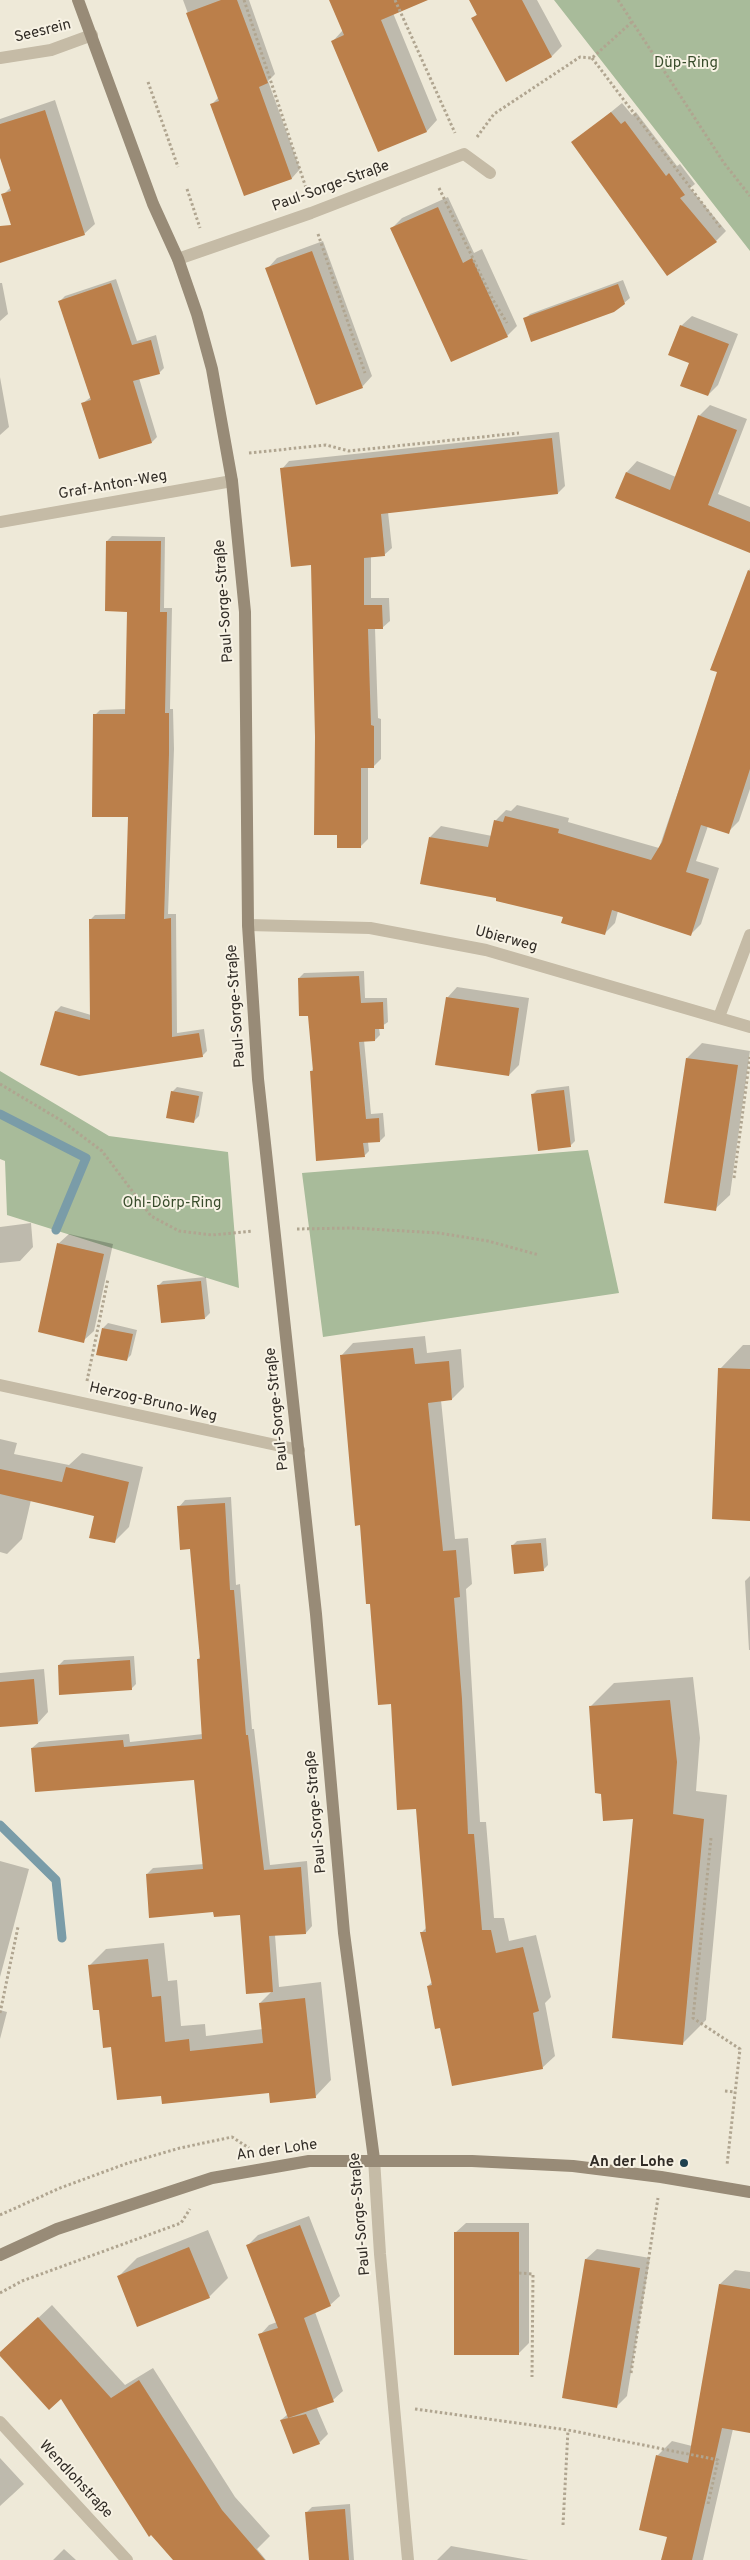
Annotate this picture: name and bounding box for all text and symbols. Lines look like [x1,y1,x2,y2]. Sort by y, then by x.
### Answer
street label: Seesrein [13,16,73,48]
park label: Düp-Ring [654,55,718,73]
street label: Paul-Sorge-Straße [270,157,392,217]
street label: Graf-Anton-Weg [57,468,169,504]
street label: Paul-Sorge-Straße [212,539,238,663]
street label: Ubierweg [473,923,539,957]
street label: Paul-Sorge-Straße [224,944,250,1068]
park label: Ohl-Dörp-Ring [122,1195,222,1213]
street label: Paul-Sorge-Straße [263,1347,293,1471]
street label: Herzog-Bruno-Weg [87,1380,219,1426]
street label: Paul-Sorge-Straße [303,1750,331,1874]
street label: An der Lohe [235,2136,319,2166]
street label: Paul-Sorge-Straße [347,2152,375,2276]
place label: An der Lohe [589,2154,674,2172]
marker: An der Lohe [678,2157,690,2169]
street label: Wendlohstraße [34,2437,116,2523]

